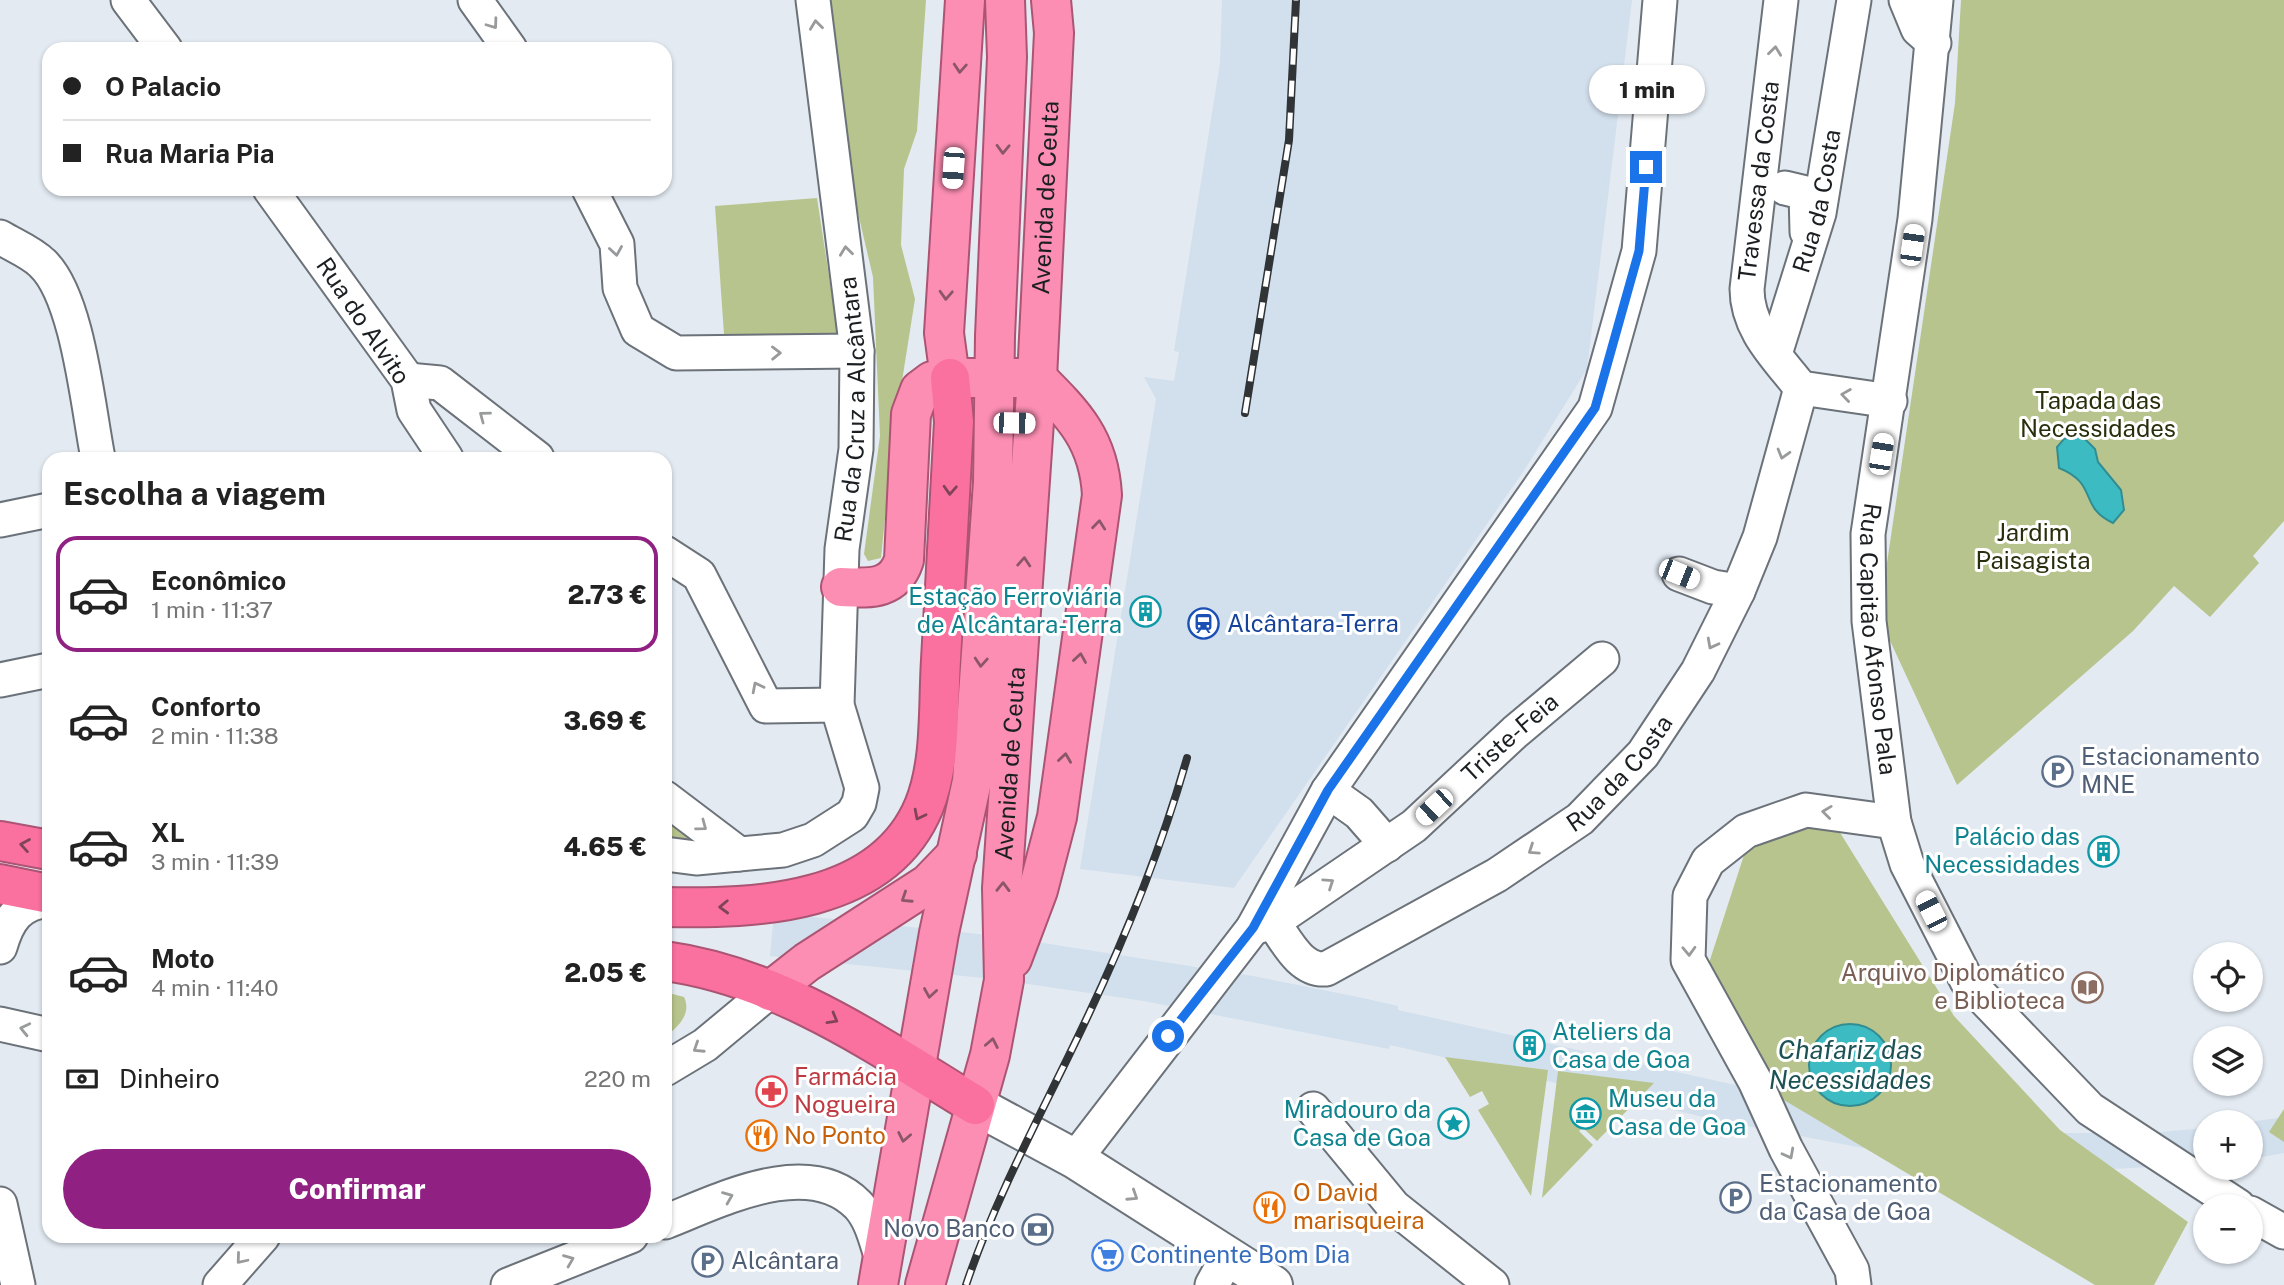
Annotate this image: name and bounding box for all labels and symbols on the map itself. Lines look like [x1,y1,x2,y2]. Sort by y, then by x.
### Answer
one-way arrow [484,16,497,29]
one-way arrow [809,19,824,31]
one-way arrow [1767,45,1782,57]
one-way arrow [953,63,968,74]
callout: 1 min [1588,66,1704,114]
street label: Travessa da Costa [1732,79,1784,283]
street label: Avenida de Ceuta [1026,100,1064,295]
street label: Rua da Costa [1786,127,1846,276]
one-way arrow [996,144,1011,155]
car [942,146,965,190]
route end [1630,151,1662,183]
car [1899,223,1926,267]
one-way arrow [608,245,623,257]
one-way arrow [838,245,853,257]
street label: Rua do Alvito [311,252,416,389]
street label: Rua da Cruz a Alcântara [828,275,870,544]
one-way arrow [938,290,953,301]
one-way arrow [771,345,782,361]
park label: Tapada das Necessidades [2020,386,2176,442]
one-way arrow [1840,388,1852,403]
one-way arrow [479,411,491,424]
car [993,412,1036,434]
car [1868,432,1895,476]
one-way arrow [1777,448,1791,460]
one-way arrow [943,485,958,496]
street label: Rua Capitão Afonso Pala [1855,501,1903,777]
park label: Jardim Paisagista [1976,518,2091,574]
one-way arrow [1091,519,1106,531]
one-way arrow [1016,556,1031,567]
car [1656,556,1703,592]
place label: Estação Ferroviária de Alcântara-Terra [908,582,1122,638]
building icon: Estação Ferroviária de Alcântara-Terra [1128,594,1162,628]
station icon: Alcântara-Terra [1187,607,1221,641]
place label: Alcântara-Terra [1227,609,1399,637]
one-way arrow [1707,637,1721,650]
one-way arrow [1072,652,1087,664]
one-way arrow [973,657,988,668]
street label: Avenida de Ceuta [989,666,1030,861]
one-way arrow [751,682,765,694]
street label: Triste-Feia [1456,687,1563,787]
street label: Rua da Costa [1561,710,1678,837]
place label: Estacionamento MNE [2081,742,2260,798]
one-way arrow [1058,752,1073,764]
parking icon: Estacionamento MNE [2041,754,2075,788]
car [1412,785,1457,829]
one-way arrow [1821,805,1833,820]
one-way arrow [913,808,927,820]
one-way arrow [694,817,707,830]
place label: Palácio das Necessidades [1924,822,2080,878]
building icon: Palácio das Necessidades [2086,834,2120,868]
one-way arrow [19,839,31,854]
one-way arrow [1528,842,1541,855]
one-way arrow [1321,879,1334,891]
one-way arrow [995,881,1011,892]
car [1913,888,1950,934]
one-way arrow [901,890,914,903]
one-way arrow [718,900,729,915]
one-way arrow [1682,946,1697,957]
place label: Arquivo Diplomático e Biblioteca [1841,958,2065,1014]
library icon: Arquivo Diplomático e Biblioteca [2071,970,2105,1004]
one-way arrow [922,987,937,998]
one-way arrow [825,1011,838,1024]
place label: Ateliers da Casa de Goa [1552,1017,1690,1073]
route start [1152,1020,1184,1052]
one-way arrow [19,1023,31,1038]
building icon: Ateliers da Casa de Goa [1512,1029,1546,1063]
water label: Chafariz das Necessidades [1769,1034,1931,1095]
one-way arrow [984,1037,999,1049]
one-way arrow [693,1040,706,1053]
place label: Farmácia Nogueira [794,1062,897,1118]
pharmacy icon: Farmácia Nogueira [754,1074,788,1108]
place label: Museu da Casa de Goa [1608,1084,1746,1140]
place label: Miradouro da Casa de Goa [1284,1095,1431,1151]
museum icon: Museu da Casa de Goa [1568,1096,1602,1130]
place icon: Miradouro da Casa de Goa [1437,1107,1471,1141]
restaurant icon: No Ponto [744,1119,778,1153]
place label: No Ponto [784,1121,886,1149]
one-way arrow [898,1131,913,1143]
one-way arrow [1781,1147,1794,1159]
place label: Estacionamento da Casa de Goa [1759,1169,1938,1225]
place label: O David marisqueira [1293,1178,1425,1234]
parking icon: Estacionamento da Casa de Goa [1719,1181,1753,1215]
one-way arrow [1125,1188,1138,1201]
restaurant icon: O David marisqueira [1253,1190,1287,1224]
one-way arrow [722,1192,734,1206]
bank icon: Novo Banco [1021,1212,1055,1246]
place label: Novo Banco [883,1214,1015,1242]
supermarket icon: Continente Bom Dia [1090,1238,1124,1272]
place label: Continente Bom Dia [1130,1240,1350,1268]
parking icon: Alcântara [691,1244,725,1278]
place label: Alcântara [731,1246,839,1274]
one-way arrow [237,1251,249,1264]
one-way arrow [563,1254,575,1268]

